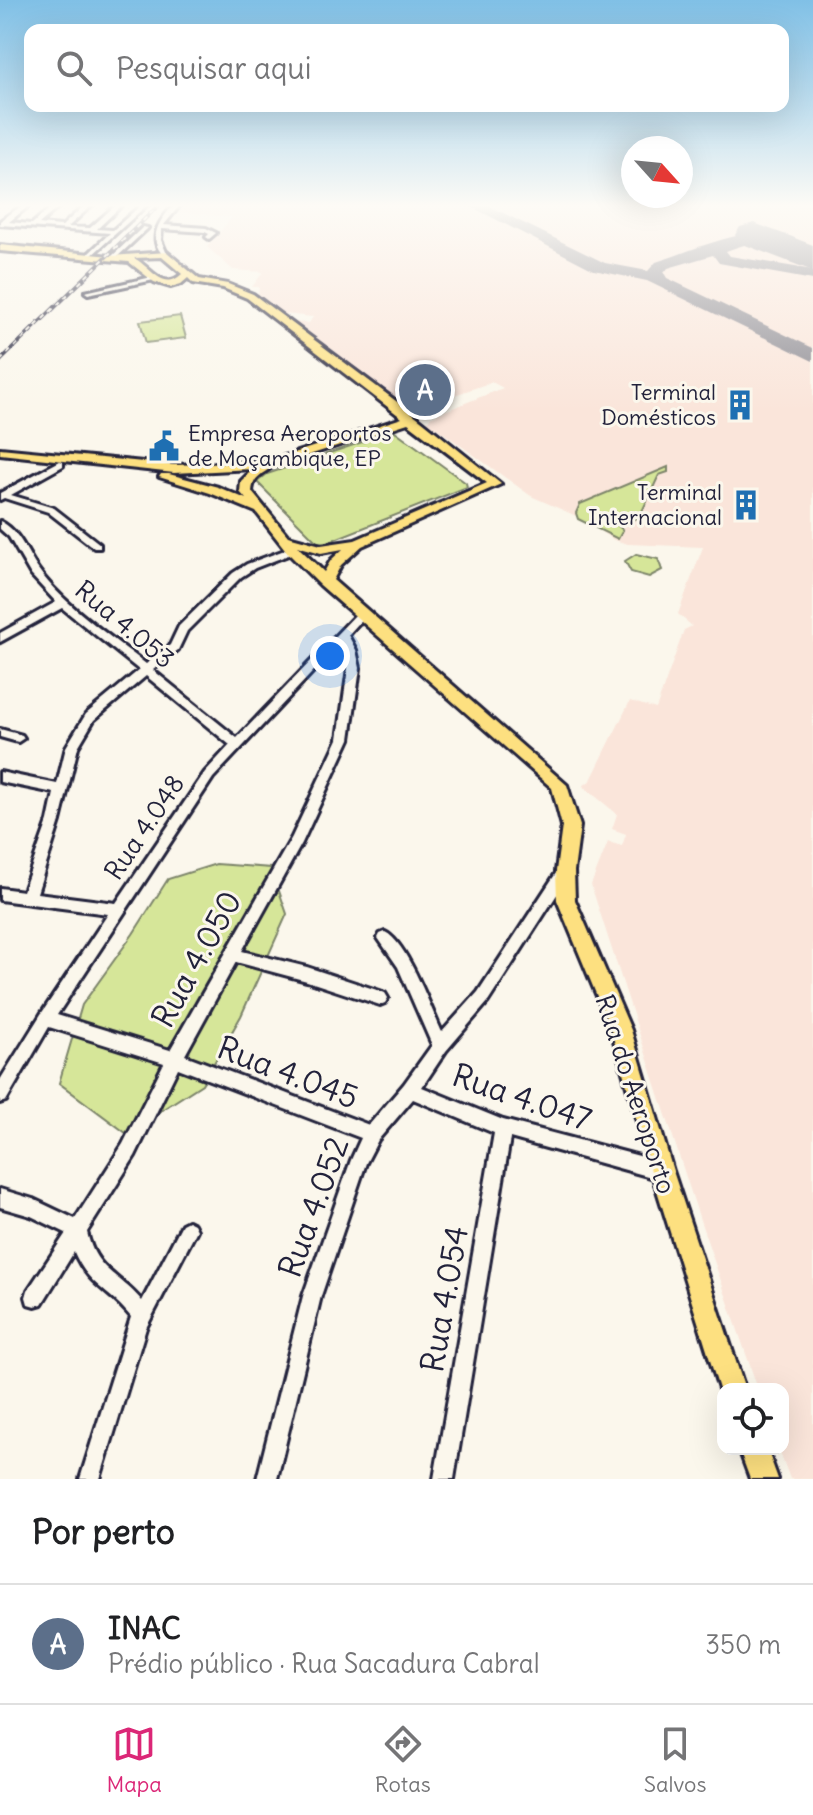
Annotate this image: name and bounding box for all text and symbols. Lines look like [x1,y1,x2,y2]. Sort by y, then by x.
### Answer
search box [24,24,789,112]
icon: search [52,46,96,90]
text: Pesquisar aqui [116,49,312,87]
north arrow [621,136,693,208]
pin: A [399,360,451,420]
place label: Terminal Domésticos [601,378,716,431]
building icon: Terminal Domésticos [723,388,757,422]
place label: Empresa Aeroportos de Moçambique, EP [188,419,391,472]
public building icon: Empresa Aeroportos de Moçambique, EP [147,429,181,463]
place label: Terminal Internacional [588,478,722,531]
building icon: Terminal Internacional [729,488,763,522]
street label: Rua 4.053 [69,573,181,675]
your location [310,636,350,676]
street label: Rua 4.048 [97,768,191,886]
street label: Rua 4.050 [142,883,250,1035]
street label: Rua do Aeroporto [588,990,684,1198]
street label: Rua 4.045 [212,1026,364,1118]
street label: Rua 4.047 [447,1054,597,1140]
street label: Rua 4.052 [269,1131,357,1283]
street label: Rua 4.054 [411,1223,477,1375]
map controls [717,1383,789,1455]
button: locate [717,1383,789,1455]
text: Por perto [32,1510,175,1553]
text: INAC [108,1609,181,1647]
text: A [50,1628,66,1661]
text: 350 m [705,1628,781,1661]
text: Prédio público · Rua Sacadura Cabral [108,1647,540,1680]
tab: Mapa [106,1722,162,1798]
tab: Rotas [375,1722,431,1798]
tab: Salvos [644,1722,707,1798]

